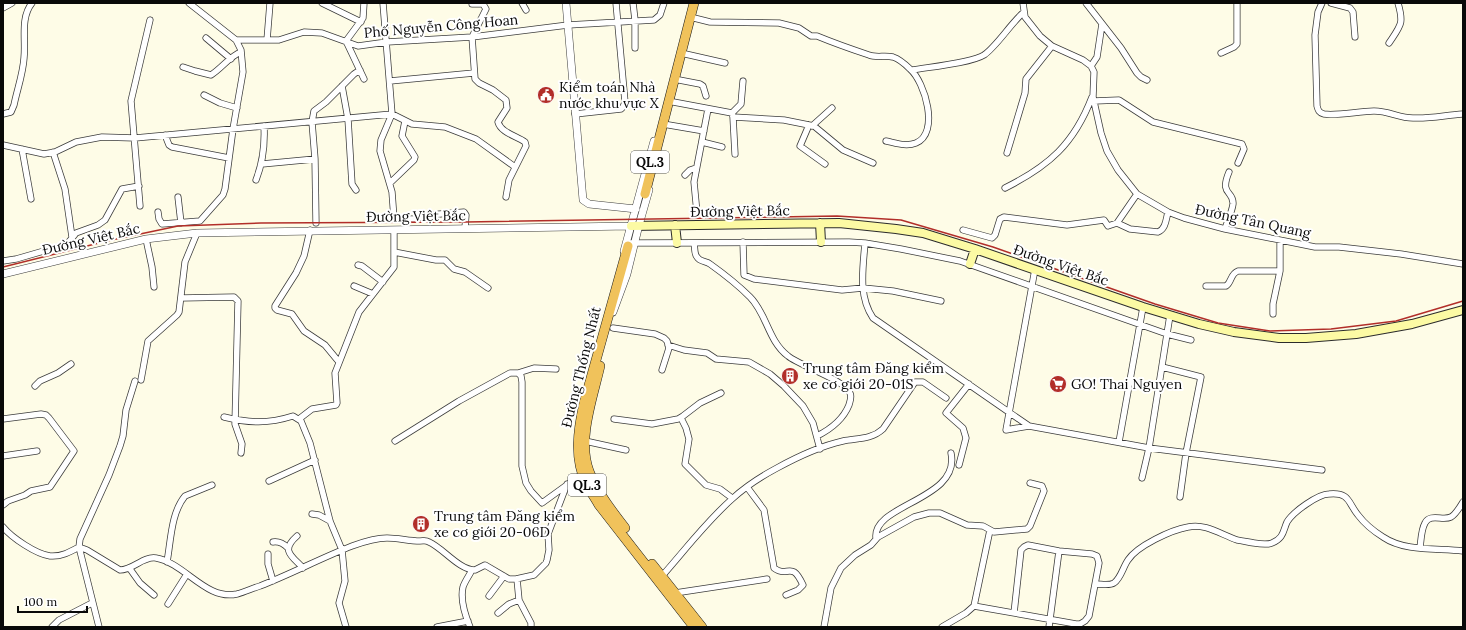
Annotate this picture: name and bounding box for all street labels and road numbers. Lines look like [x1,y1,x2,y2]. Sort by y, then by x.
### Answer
street label: Phố Nguyễn Công Hoan [363,10,519,42]
road number: QL.3 [631,151,669,173]
street label: Đường Tân Quang [1193,200,1313,242]
street label: Đường Việt Bắc [690,201,790,221]
street label: Đường Việt Bắc [366,206,466,226]
street label: Đường Việt Bắc [40,219,142,259]
street label: Đường Việt Bắc [1011,240,1111,290]
street label: Đường Thống Nhất [557,304,605,429]
road number: QL.3 [568,474,606,496]

